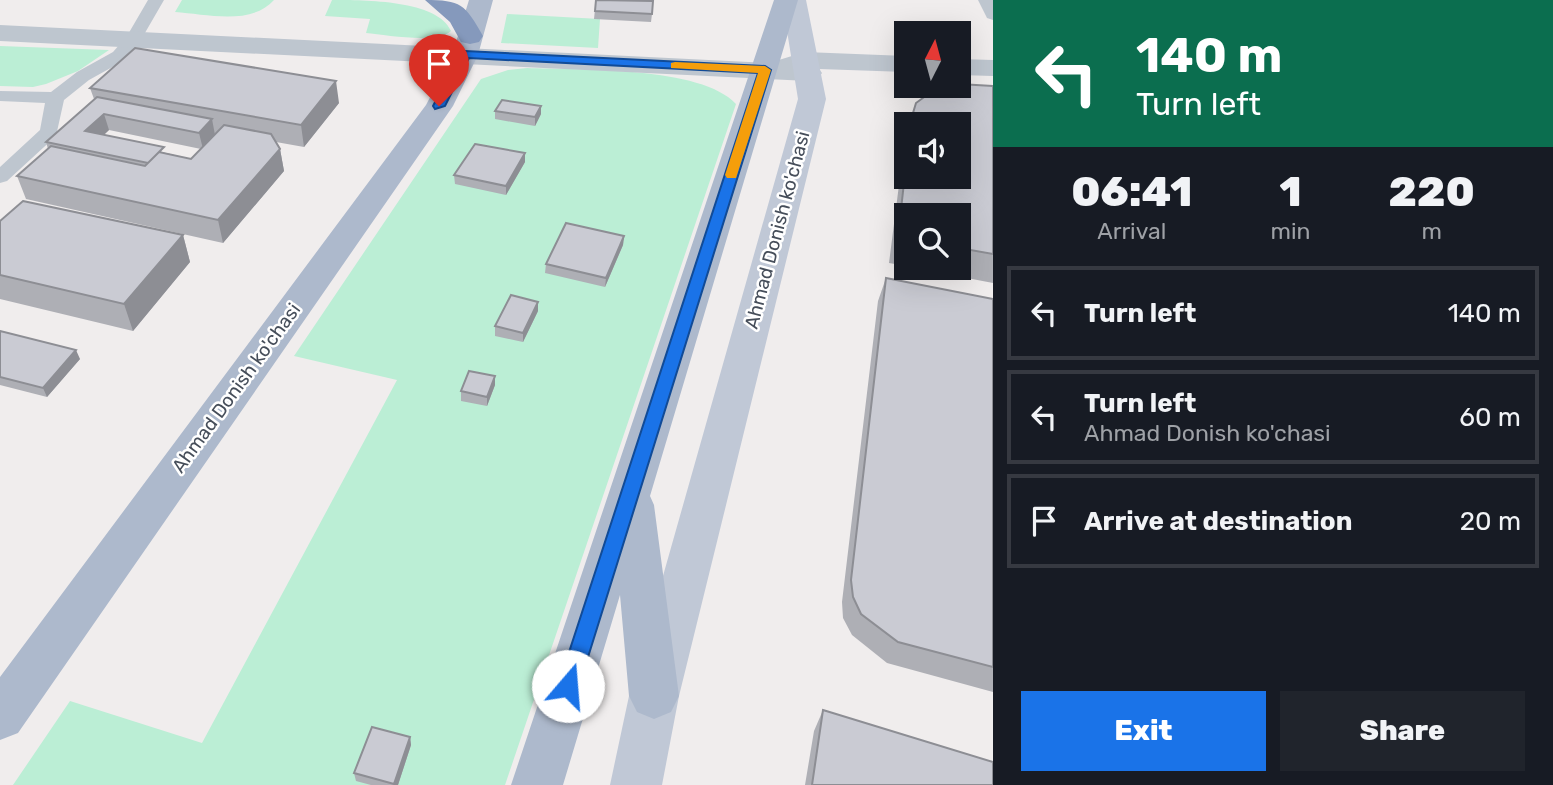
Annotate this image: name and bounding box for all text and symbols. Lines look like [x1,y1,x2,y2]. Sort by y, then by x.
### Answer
north arrow [894,21,971,98]
map controls [894,21,971,280]
text: 140 m [1136,26,1282,84]
icon: left [1021,28,1112,119]
pin [409,34,469,106]
icon: arrive [420,45,458,83]
text: Turn left [1136,85,1261,123]
button: sound [894,112,971,189]
street label: Ahmad Donish ko'chasi [740,129,814,331]
text: 06:41 [1071,167,1192,217]
text: 1 [1279,167,1302,217]
text: 220 [1389,167,1475,217]
button: search [894,203,971,280]
text: Arrival [1097,217,1166,245]
text: min [1271,217,1310,245]
text: m [1421,217,1442,245]
icon: left [1025,294,1063,332]
text: Turn left [1084,298,1196,329]
text: 140 m [1448,298,1521,329]
street label: Ahmad Donish ko'chasi [167,299,305,477]
text: Turn left [1084,388,1196,419]
icon: left [1025,398,1063,436]
text: 60 m [1459,402,1521,433]
text: Ahmad Donish ko'chasi [1084,419,1331,447]
icon: arrive [1025,502,1063,540]
text: Arrive at destination [1084,506,1352,537]
text: 20 m [1460,506,1521,537]
position arrow [531,649,605,723]
button: Exit [1021,691,1266,771]
button: Share [1280,691,1525,771]

